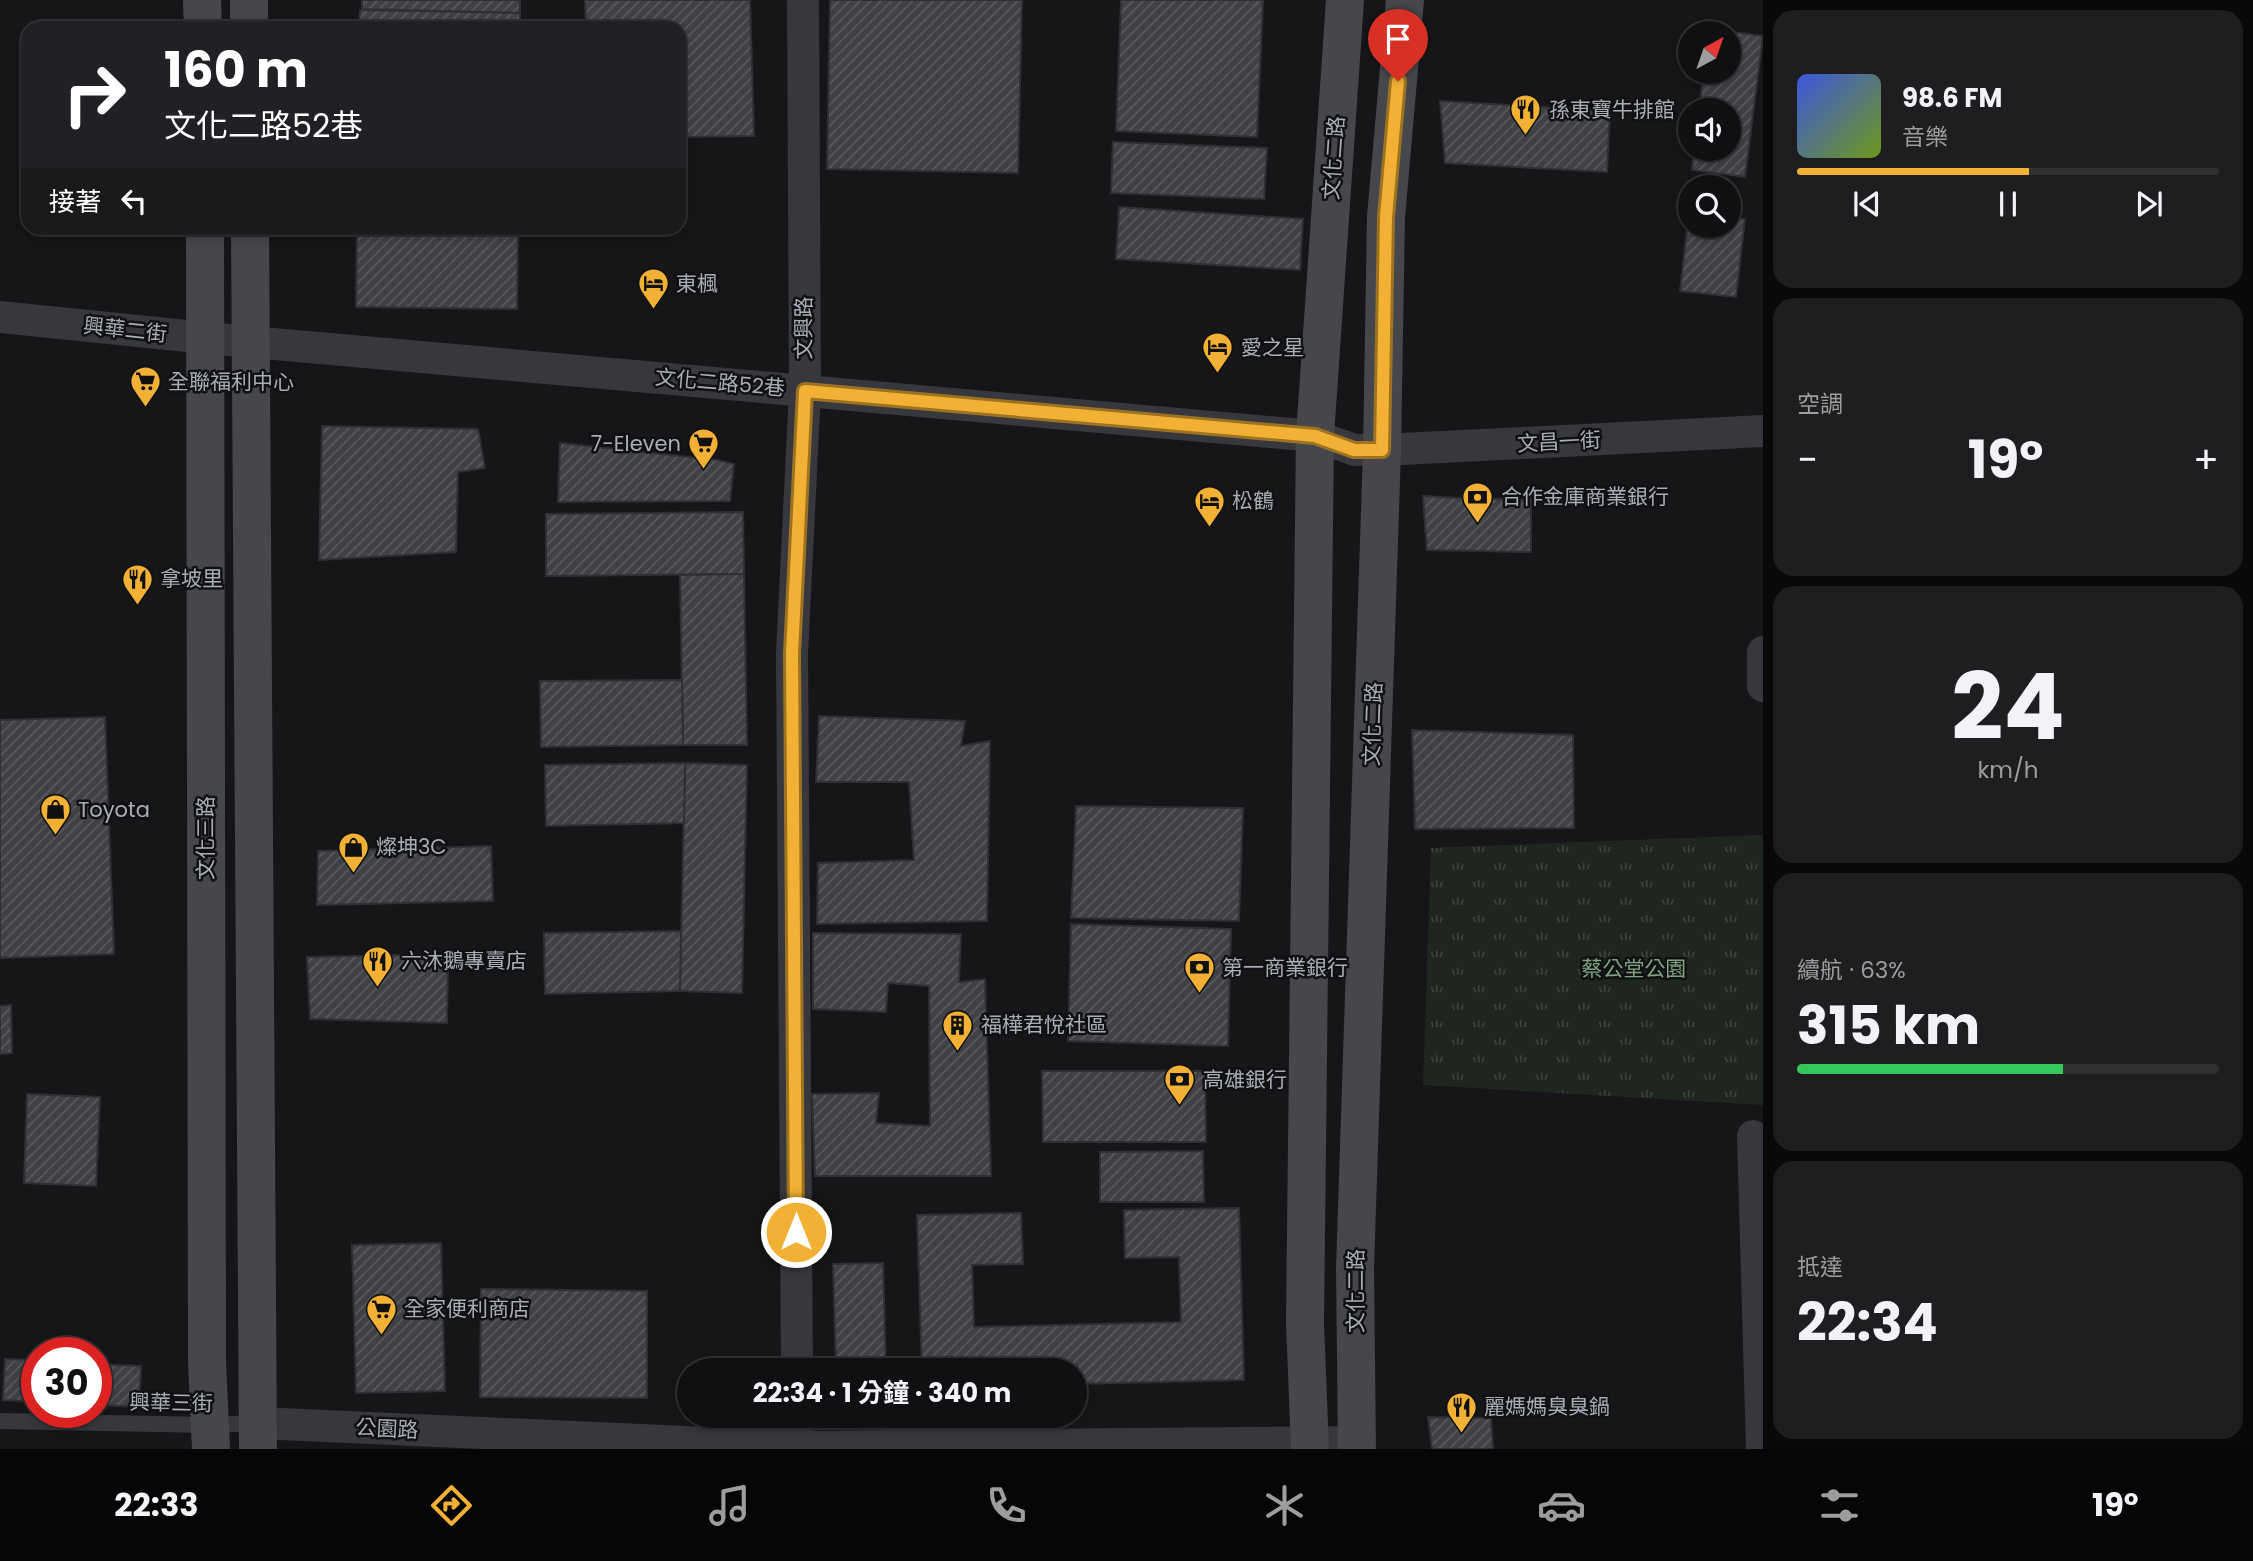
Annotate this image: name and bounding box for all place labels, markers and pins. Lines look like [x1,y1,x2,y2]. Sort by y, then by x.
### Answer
pin [1368,9,1428,81]
restaurant icon: 孫東寶牛排館 [1509,93,1543,137]
place label: 孫東寶牛排館 [1549,95,1675,124]
hotel icon: 東楓 [636,267,670,311]
place label: 東楓 [676,269,718,298]
hotel icon: 愛之星 [1201,331,1235,375]
place label: 愛之星 [1241,333,1304,362]
supermarket icon: 全聯福利中心 [128,365,162,409]
place label: 全聯福利中心 [168,367,294,396]
supermarket icon: 7-Eleven [687,427,721,471]
place label: 7-Eleven [591,429,681,458]
bank icon: 合作金庫商業銀行 [1461,480,1495,524]
place label: 合作金庫商業銀行 [1501,482,1669,511]
hotel icon: 松鶴 [1192,484,1226,528]
place label: 松鶴 [1232,486,1274,515]
restaurant icon: 拿坡里 [120,562,154,606]
place label: 拿坡里 [160,564,223,593]
shop icon: Toyota [38,793,72,837]
place label: Toyota [78,795,150,824]
shop icon: 燦坤3C [336,830,370,874]
place label: 燦坤3C [376,832,447,861]
restaurant icon: 六沐鵝專賣店 [361,944,395,988]
place label: 六沐鵝專賣店 [401,946,527,975]
bank icon: 第一商業銀行 [1182,951,1216,995]
place label: 第一商業銀行 [1222,953,1348,982]
building icon: 福樺君悅社區 [941,1008,975,1052]
place label: 福樺君悅社區 [981,1010,1107,1039]
bank icon: 高雄銀行 [1163,1063,1197,1107]
place label: 高雄銀行 [1203,1065,1287,1094]
supermarket icon: 全家便利商店 [364,1292,398,1336]
place label: 全家便利商店 [404,1294,530,1323]
restaurant icon: 麗媽媽臭臭鍋 [1444,1390,1478,1434]
place label: 麗媽媽臭臭鍋 [1484,1392,1610,1421]

